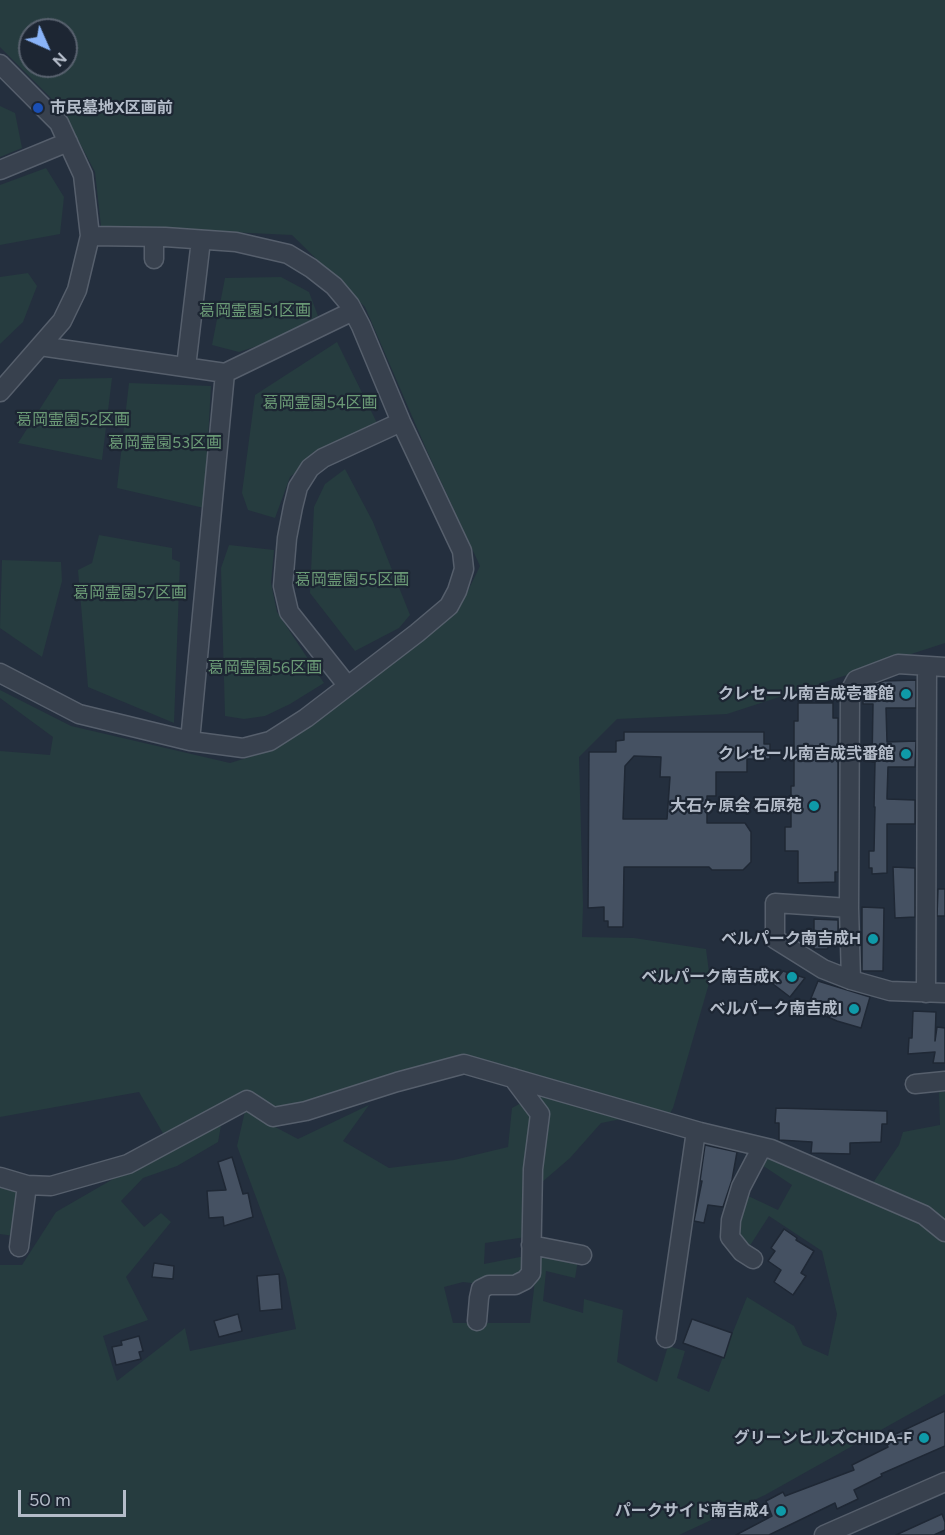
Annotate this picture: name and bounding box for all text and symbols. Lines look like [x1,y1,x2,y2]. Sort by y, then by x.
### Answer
north arrow [18,18,78,78]
text: N [49,49,71,71]
place label: 市民墓地X区画前 [50,98,173,118]
marker: 市民墓地X区画前 [31,101,45,115]
park label: 葛岡霊園51区画 [199,301,311,321]
park label: 葛岡霊園54区画 [262,393,378,413]
park label: 葛岡霊園52区画 [16,410,130,430]
park label: 葛岡霊園53区画 [108,433,222,453]
park label: 葛岡霊園55区画 [295,570,409,590]
park label: 葛岡霊園57区画 [73,583,187,603]
park label: 葛岡霊園56区画 [208,658,322,678]
place label: クレセール南吉成壱番館 [718,684,894,704]
marker: クレセール南吉成壱番館 [899,687,913,701]
place label: クレセール南吉成弐番館 [718,744,894,764]
marker: クレセール南吉成弐番館 [899,747,913,761]
place label: 大石ヶ原会 石原苑 [670,796,802,816]
marker: 大石ヶ原会 石原苑 [807,799,821,813]
place label: ベルパーク南吉成H [721,929,861,949]
marker: ベルパーク南吉成H [866,932,880,946]
place label: ベルパーク南吉成K [641,967,780,987]
marker: ベルパーク南吉成K [785,970,799,984]
place label: ベルパーク南吉成I [709,999,842,1019]
marker: ベルパーク南吉成I [847,1002,861,1016]
place label: グリーンヒルズCHIDA-F [734,1428,912,1448]
marker: グリーンヒルズCHIDA-F [917,1431,931,1445]
scale bar [21,1478,129,1516]
text: 50 m [29,1489,71,1511]
place label: パークサイド南吉成4 [615,1501,769,1521]
marker: パークサイド南吉成4 [774,1504,788,1518]

